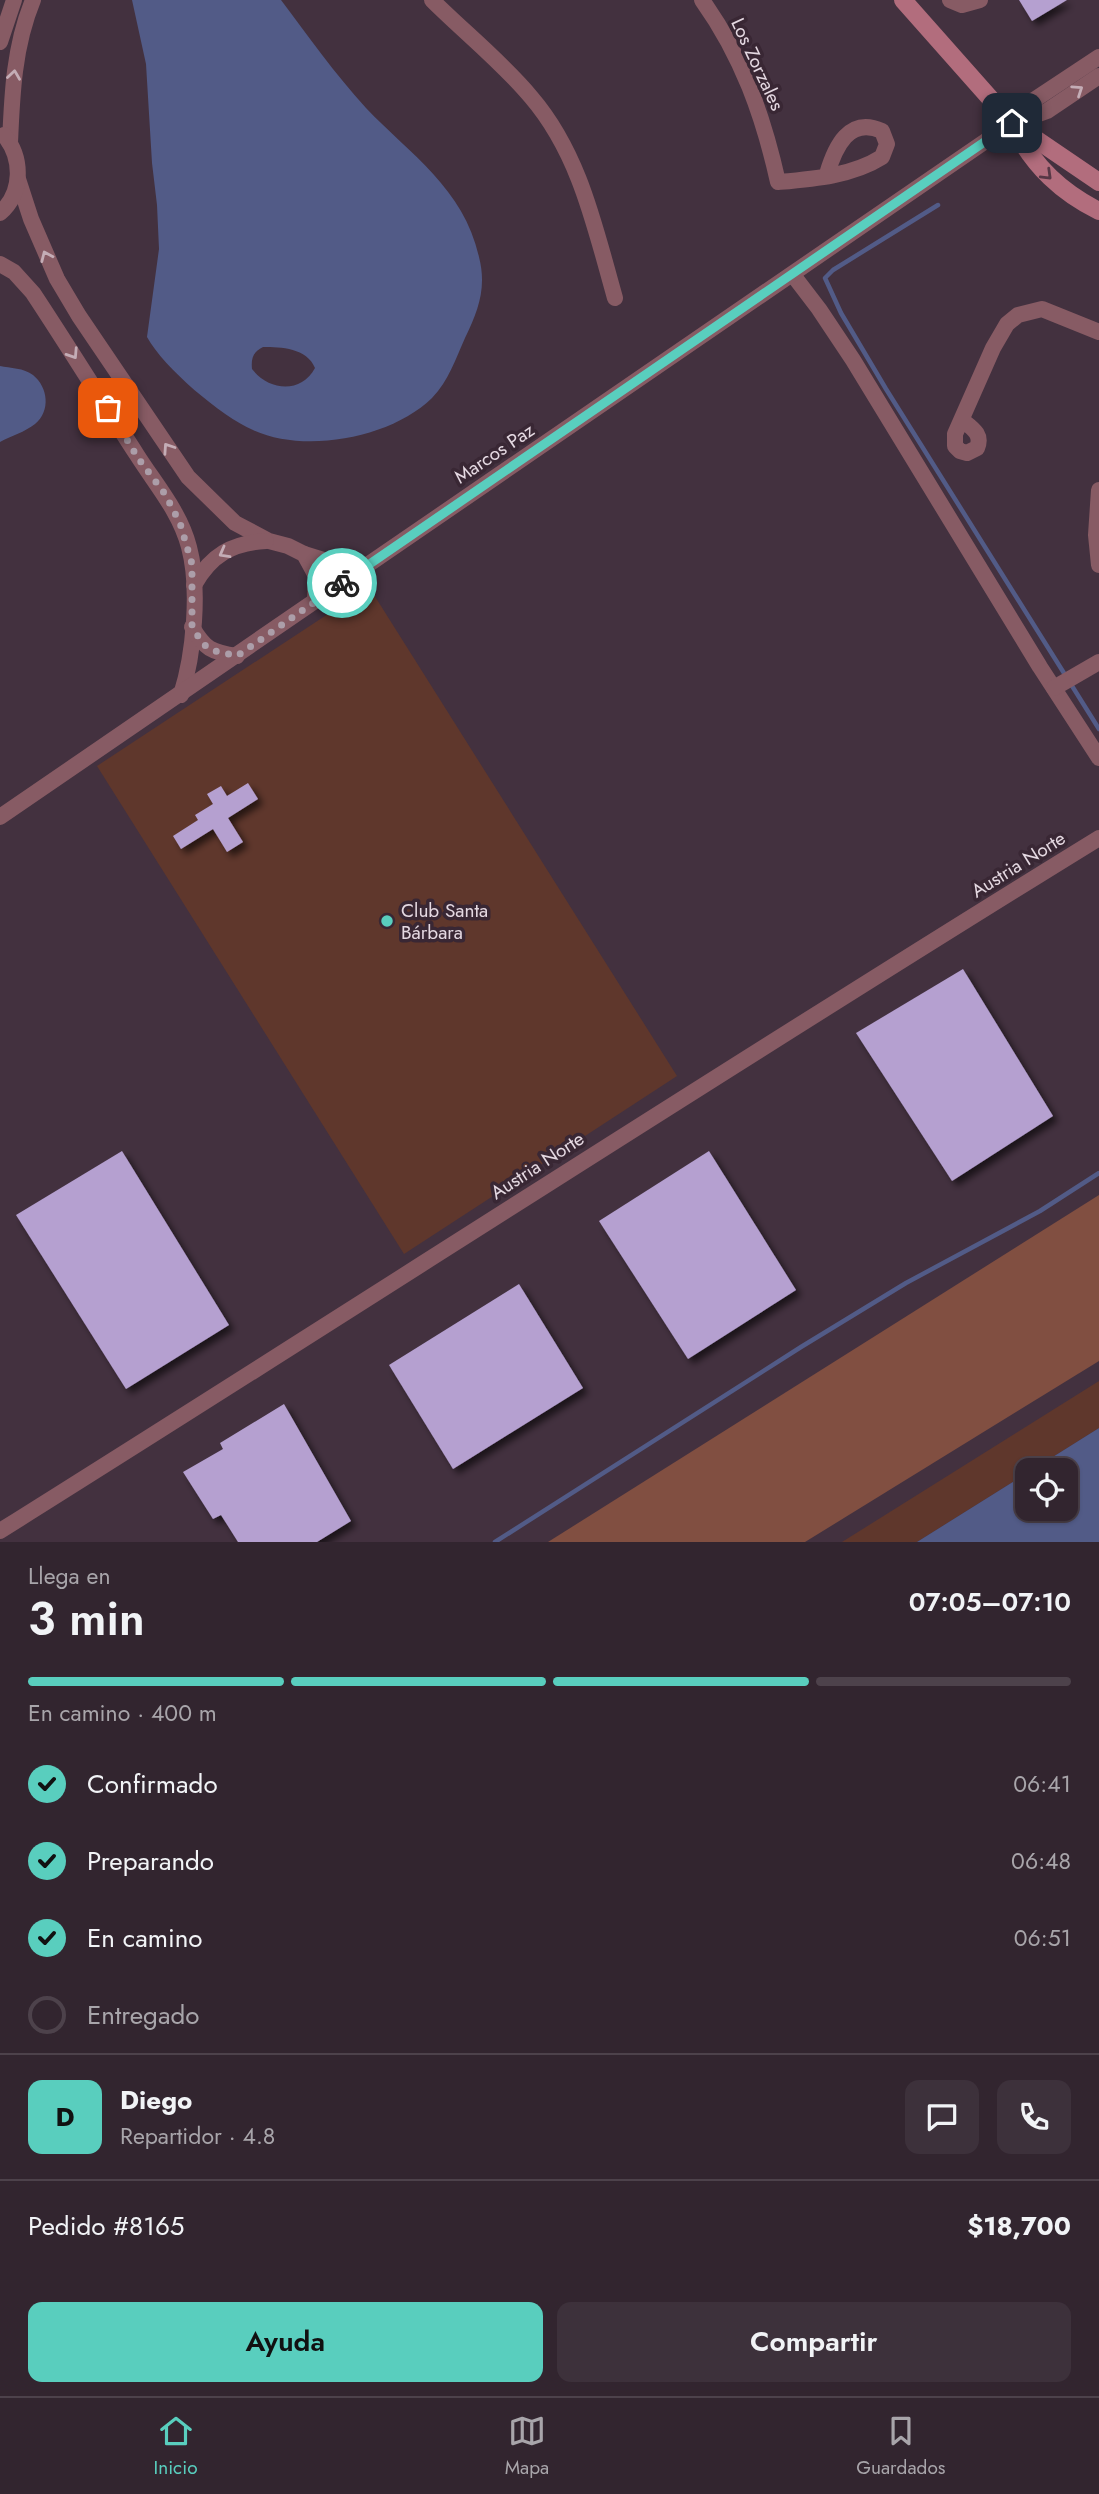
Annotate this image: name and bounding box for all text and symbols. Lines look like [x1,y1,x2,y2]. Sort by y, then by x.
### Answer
street label: Los Zorzales [724,14,791,115]
one-way arrow [6,69,21,81]
one-way arrow [1070,86,1083,98]
pin [982,93,1042,153]
icon: home [993,104,1031,142]
one-way arrow [1039,167,1052,180]
one-way arrow [40,251,54,263]
one-way arrow [64,346,77,359]
pin [78,378,138,438]
icon: bag [89,389,127,427]
street label: Marcos Paz [449,417,540,490]
one-way arrow [163,443,176,456]
one-way arrow [219,545,232,558]
courier [307,548,377,618]
icon: bike [323,564,361,602]
street label: Austria Norte [966,825,1071,904]
place label: Club Santa Bárbara [401,897,488,946]
marker: Club Santa Bárbara [379,913,395,929]
street label: Austria Norte [485,1125,590,1206]
map controls [1015,1458,1078,1521]
button: locate [1015,1458,1078,1521]
text: Llega en [28,1559,110,1593]
text: 07:05–07:10 [909,1583,1071,1621]
text: 3 min [28,1586,145,1652]
text: En camino · 400 m [28,1696,217,1730]
icon: check [28,1765,66,1803]
text: Confirmado [87,1765,218,1803]
text: 06:41 [1013,1767,1071,1801]
icon: check [28,1842,66,1880]
text: Preparando [87,1842,214,1880]
text: 06:48 [1011,1844,1071,1878]
icon: check [28,1919,66,1957]
text: En camino [87,1919,203,1957]
text: 06:51 [1014,1921,1071,1955]
text: Entregado [87,1996,199,2034]
button: chat [905,2080,979,2154]
button: phone [997,2080,1071,2154]
text: Diego [120,2081,192,2119]
text: D [55,2098,75,2136]
text: Repartidor · 4.8 [120,2119,275,2153]
text: Pedido #8165 [28,2207,185,2245]
text: $18,700 [967,2207,1071,2245]
button: Ayuda [28,2302,543,2382]
button: Compartir [557,2302,1071,2382]
tab: Inicio [154,2412,198,2481]
tab: Mapa [505,2412,549,2481]
tab: Guardados [856,2412,945,2481]

